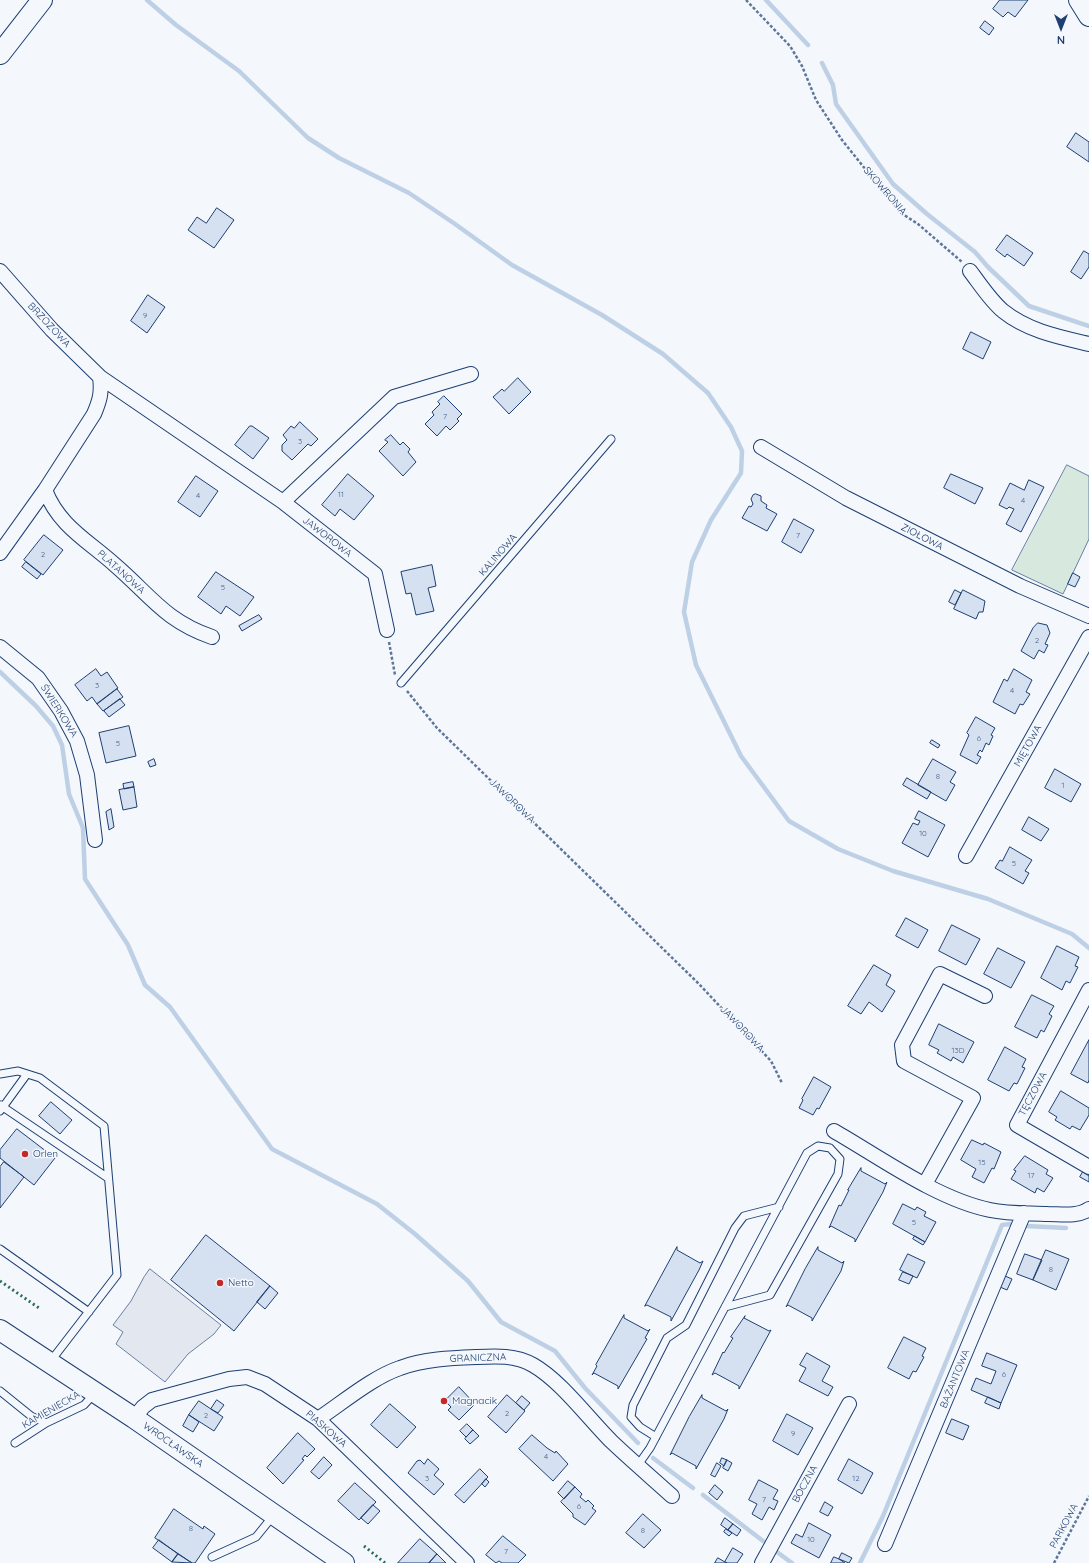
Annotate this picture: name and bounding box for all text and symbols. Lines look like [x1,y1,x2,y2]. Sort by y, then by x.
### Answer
north arrow [1041,8,1081,48]
text: N [1057,33,1065,47]
street label: SKOWRONIA [861,164,909,218]
street label: BRZOZOWA [25,300,73,350]
house number: 9 [143,311,147,321]
house number: 7 [443,412,447,422]
house number: 3 [298,437,302,447]
house number: 11 [338,490,344,500]
house number: 4 [196,491,200,501]
house number: 4 [1021,496,1025,506]
street label: JAWOROWA [300,514,354,560]
street label: ZIOŁOWA [899,521,945,553]
house number: 7 [796,531,800,541]
street label: KALINOWA [476,532,520,578]
street label: PLATANOWA [95,547,147,597]
house number: 2 [41,550,45,560]
house number: 5 [221,583,225,593]
house number: 2 [1035,636,1039,646]
house number: 3 [95,681,99,691]
street label: ŚWIERKOWA [38,682,80,740]
house number: 4 [1010,686,1014,696]
street label: MIĘTOWA [1012,723,1044,769]
house number: 6 [977,734,981,744]
house number: 5 [116,739,120,749]
house number: 8 [936,772,940,782]
street label: JAWOROWA [487,776,537,826]
house number: 1 [1062,781,1064,791]
house number: 10 [919,829,927,839]
house number: 5 [1012,859,1016,869]
street label: JAWOROWA [717,1003,767,1055]
house number: 13D [952,1046,964,1056]
street label: TĘCZOWA [1016,1070,1050,1118]
place label: Orlen [33,1148,58,1160]
marker: Orlen [20,1149,30,1159]
house number: 15 [978,1158,986,1168]
house number: 17 [1027,1171,1035,1181]
house number: 5 [912,1218,916,1228]
house number: 8 [1049,1265,1053,1275]
place label: Netto [228,1277,254,1289]
marker: Netto [215,1278,225,1288]
street label: BAŻANTOWA [938,1348,972,1410]
street label: GRANICZNA [449,1351,507,1365]
house number: 6 [1002,1370,1006,1380]
street label: KAMIENIECKA [20,1389,82,1431]
place label: Magnacik [452,1395,497,1407]
marker: Magnacik [439,1396,449,1406]
street label: PIASKOWA [303,1408,349,1450]
house number: 2 [505,1409,509,1419]
house number: 2 [204,1411,208,1421]
street label: WROCŁAWSKA [141,1420,205,1470]
house number: 9 [791,1429,795,1439]
house number: 4 [544,1452,548,1462]
street label: BOCZNA [790,1463,820,1505]
house number: 3 [425,1474,429,1484]
house number: 12 [852,1474,860,1484]
house number: 7 [762,1495,766,1505]
house number: 6 [577,1502,581,1512]
street label: PARKOWA [1047,1502,1081,1550]
house number: 8 [189,1524,193,1534]
house number: 8 [641,1526,645,1536]
house number: 10 [807,1535,815,1545]
house number: 7 [504,1547,508,1557]

